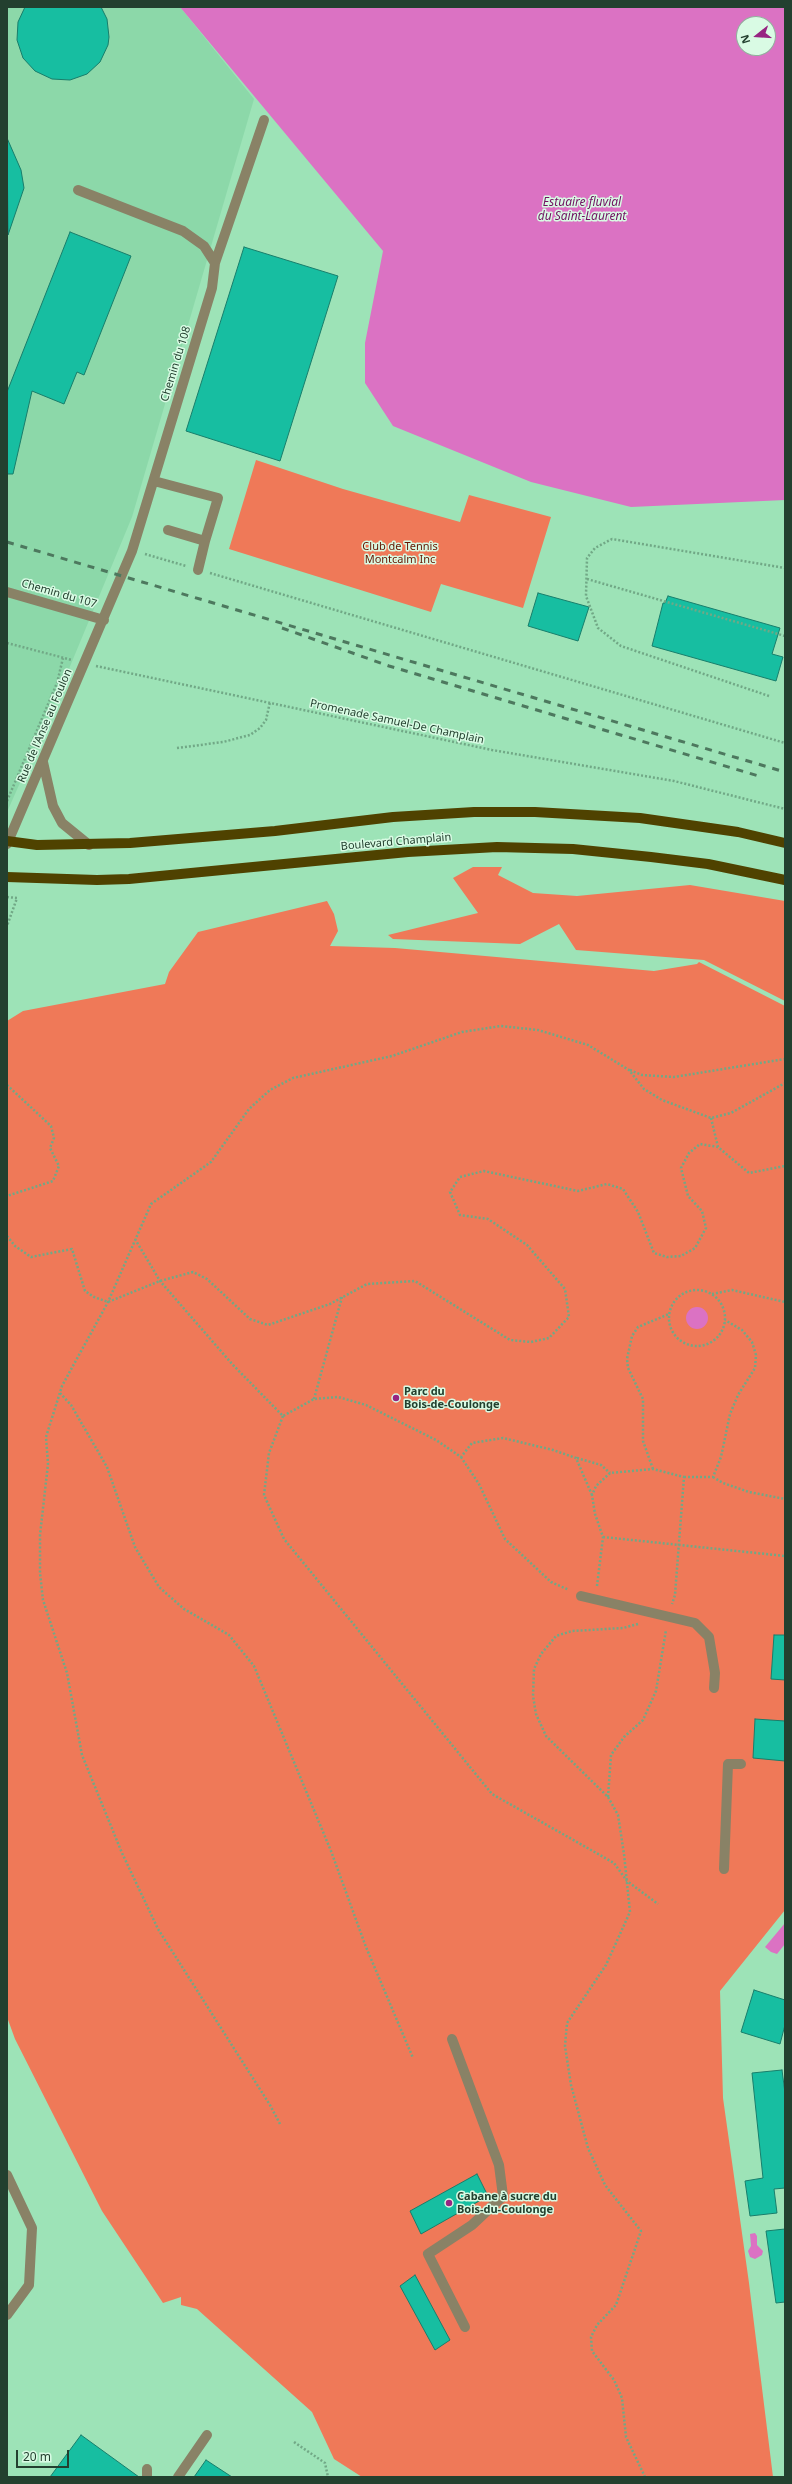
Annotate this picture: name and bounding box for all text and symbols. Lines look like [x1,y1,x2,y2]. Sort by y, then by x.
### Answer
north arrow [736,16,776,56]
text: N [737,33,753,46]
water label: Estuaire fluvial du Saint-Laurent [538,196,626,224]
street label: Chemin du 108 [158,325,194,403]
park label: Club de Tennis Montcalm Inc [362,540,438,566]
street label: Chemin du 107 [20,577,98,611]
street label: Rue de l'Anse au Foulon [15,667,75,785]
street label: Promenade Samuel-De Champlain [309,697,485,747]
street label: Boulevard Champlain [340,831,452,853]
place label: Parc du Bois-de-Coulonge [404,1385,499,1411]
marker: Parc du Bois-de-Coulonge [391,1393,401,1403]
place label: Cabane à sucre du Bois-du-Coulonge [457,2190,557,2216]
marker: Cabane à sucre du Bois-du-Coulonge [444,2198,454,2208]
scale bar [18,2442,71,2468]
text: 20 m [23,2448,51,2465]

